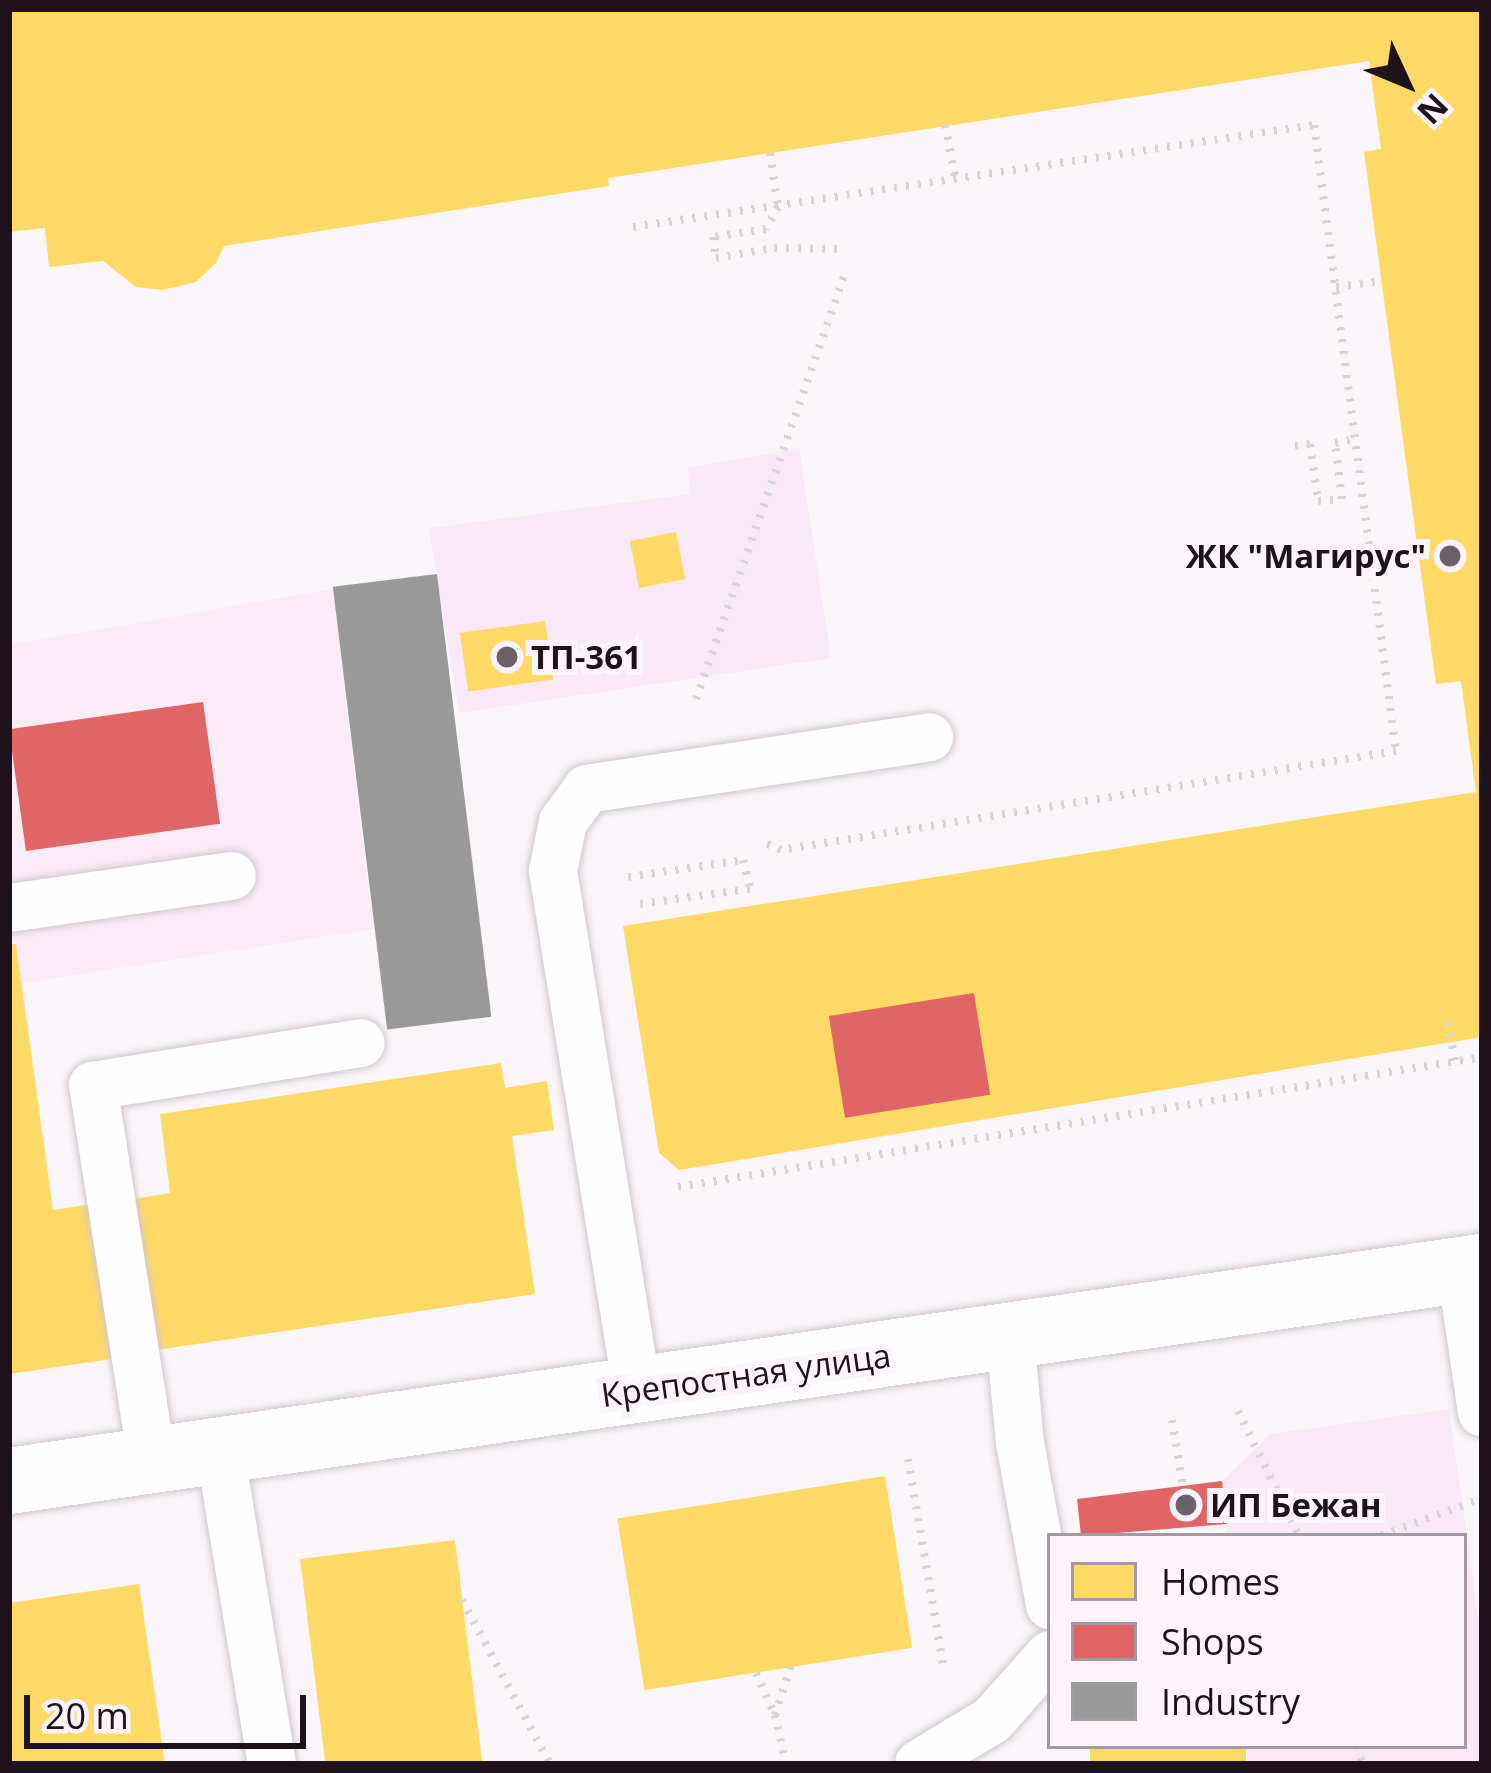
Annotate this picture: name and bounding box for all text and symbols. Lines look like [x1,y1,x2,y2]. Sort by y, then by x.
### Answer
north arrow [1347,24,1467,144]
text: N [1408,84,1459,135]
place label: ЖК "Магирус" [1186,536,1426,576]
marker: ЖК "Магирус" [1437,543,1463,569]
place label: ТП-361 [531,637,642,677]
marker: ТП-361 [494,644,520,670]
street label: Крепостная улица [599,1335,893,1415]
place label: ИП Бежан [1210,1485,1381,1525]
marker: ИП Бежан [1173,1492,1199,1518]
legend [1047,1533,1467,1749]
text: Homes [1161,1557,1280,1606]
text: Shops [1161,1617,1264,1666]
scale bar [30,1671,312,1745]
text: Industry [1161,1677,1300,1726]
text: 20 m [45,1691,129,1740]

